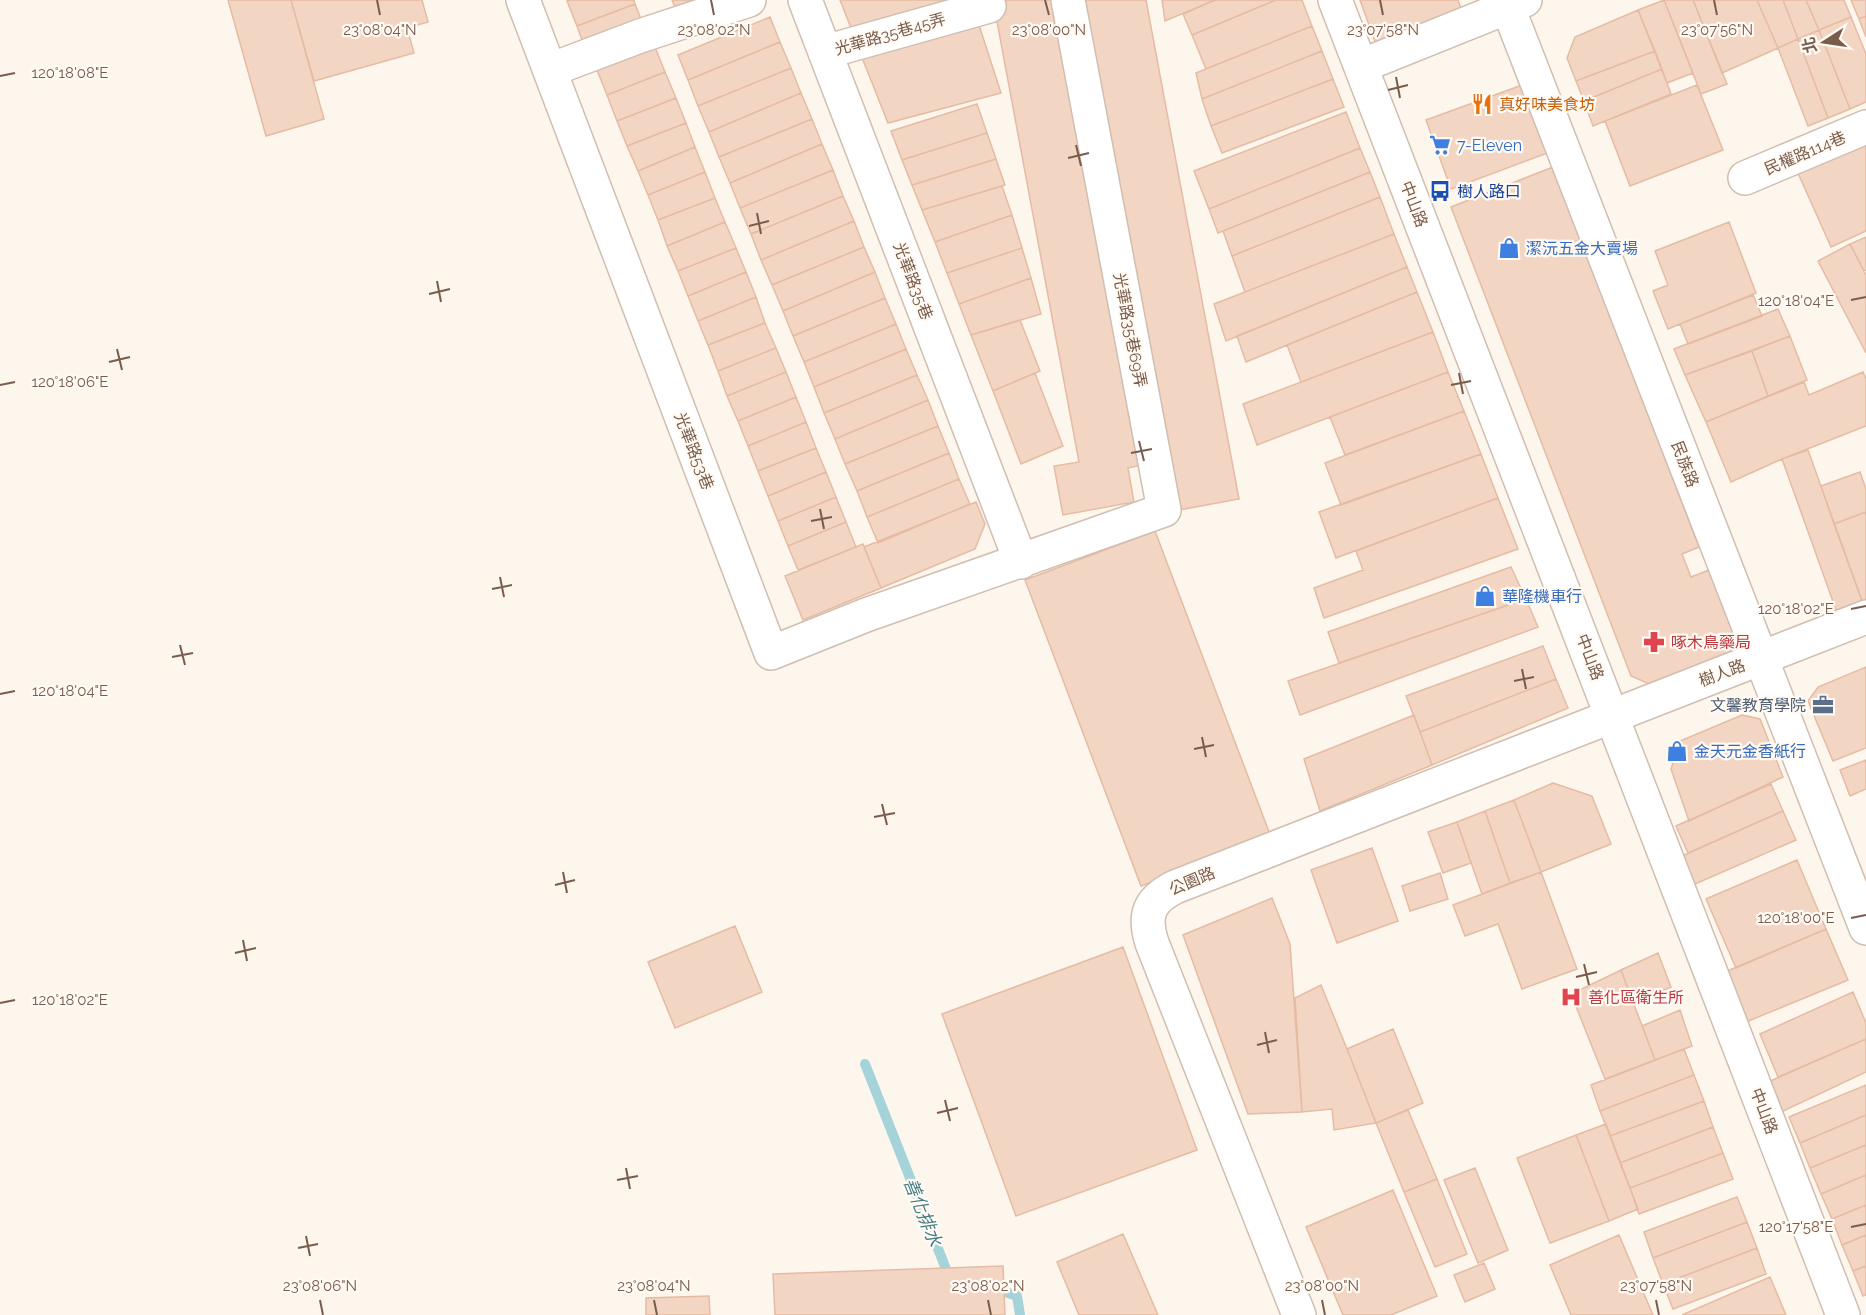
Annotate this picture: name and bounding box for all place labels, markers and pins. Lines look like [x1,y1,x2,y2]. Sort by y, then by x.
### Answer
restaurant icon: 真好味美食坊 [1470,92,1494,116]
place label: 真好味美食坊 [1499,95,1595,114]
supermarket icon: 7-Eleven [1428,133,1452,157]
place label: 7-Eleven [1457,136,1522,155]
bus stop icon: 樹人路口 [1428,179,1452,203]
place label: 樹人路口 [1457,182,1521,201]
shop icon: 潔沅五金大賣場 [1497,236,1521,260]
place label: 潔沅五金大賣場 [1526,239,1638,258]
shop icon: 華隆機車行 [1473,584,1497,608]
place label: 華隆機車行 [1502,587,1582,606]
pharmacy icon: 啄木鳥藥局 [1642,630,1666,654]
place label: 啄木鳥藥局 [1671,633,1751,652]
office icon: 文馨教育學院 [1811,693,1835,717]
place label: 文馨教育學院 [1710,696,1806,715]
shop icon: 金天元金香紙行 [1665,739,1689,763]
place label: 金天元金香紙行 [1694,742,1806,761]
hospital icon: 善化區衛生所 [1559,985,1583,1009]
place label: 善化區衛生所 [1588,988,1684,1007]

